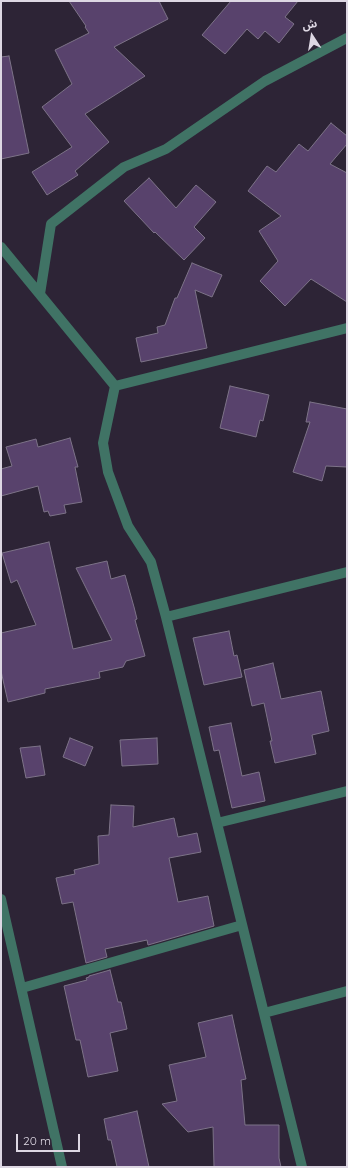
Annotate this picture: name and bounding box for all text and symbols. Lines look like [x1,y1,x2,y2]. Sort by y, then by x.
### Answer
north arrow [292,16,332,56]
text: ش [301,16,318,33]
scale bar [18,1126,82,1152]
text: 20 m [23,1133,51,1148]

